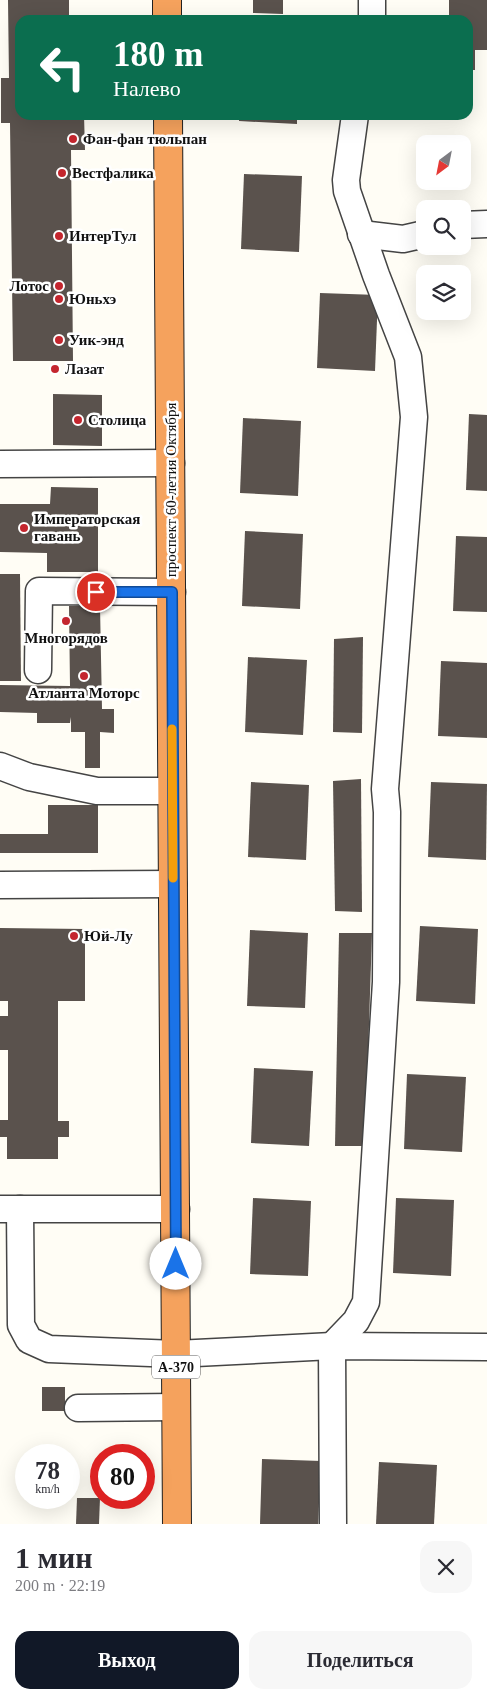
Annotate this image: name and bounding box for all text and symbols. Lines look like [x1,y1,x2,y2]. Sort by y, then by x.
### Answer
icon: left [30,35,95,100]
text: 180 m [113,35,203,74]
text: Налево [113,76,181,101]
place label: Фан-фан тюльпан [83,131,207,147]
marker: Фан-фан тюльпан [67,133,79,145]
north arrow [416,135,471,190]
map controls [416,135,471,320]
place label: Вестфалика [72,165,154,181]
marker: Вестфалика [56,167,68,179]
button: search [416,200,471,255]
place label: ИнтерТул [69,228,137,244]
marker: ИнтерТул [53,230,65,242]
button: layers [416,265,471,320]
place label: Лотос [10,278,49,294]
marker: Лотос [53,280,65,292]
place label: Юньхэ [69,291,116,307]
marker: Юньхэ [53,293,65,305]
place label: Уик-энд [69,332,124,348]
marker: Уик-энд [53,334,65,346]
place label: Лазат [65,361,105,377]
marker: Лазат [49,363,61,375]
street label: проспект 60-летия Октября [163,403,179,577]
place label: Столица [88,412,147,428]
marker: Столица [72,414,84,426]
place label: Императорская гавань [34,511,140,544]
marker: Императорская гавань [18,522,30,534]
pin [75,571,117,613]
icon: arrive [82,578,110,606]
marker: Многорядов [60,615,72,627]
place label: Многорядов [24,630,108,646]
marker: Атланта Моторс [78,670,90,682]
place label: Атланта Моторс [28,685,140,701]
place label: Юй-Лу [84,928,133,944]
marker: Юй-Лу [68,930,80,942]
position arrow [149,1237,201,1289]
road number: А-370 [152,1355,200,1378]
speed limit sign: 80 [90,1444,155,1509]
text: 78 [35,1457,60,1484]
text: km/h [35,1482,60,1496]
text: 1 мин [15,1541,93,1574]
button: close [420,1541,472,1593]
text: 200 m · 22:19 [15,1577,105,1594]
button: Выход [15,1631,239,1689]
button: Поделиться [249,1631,472,1689]

